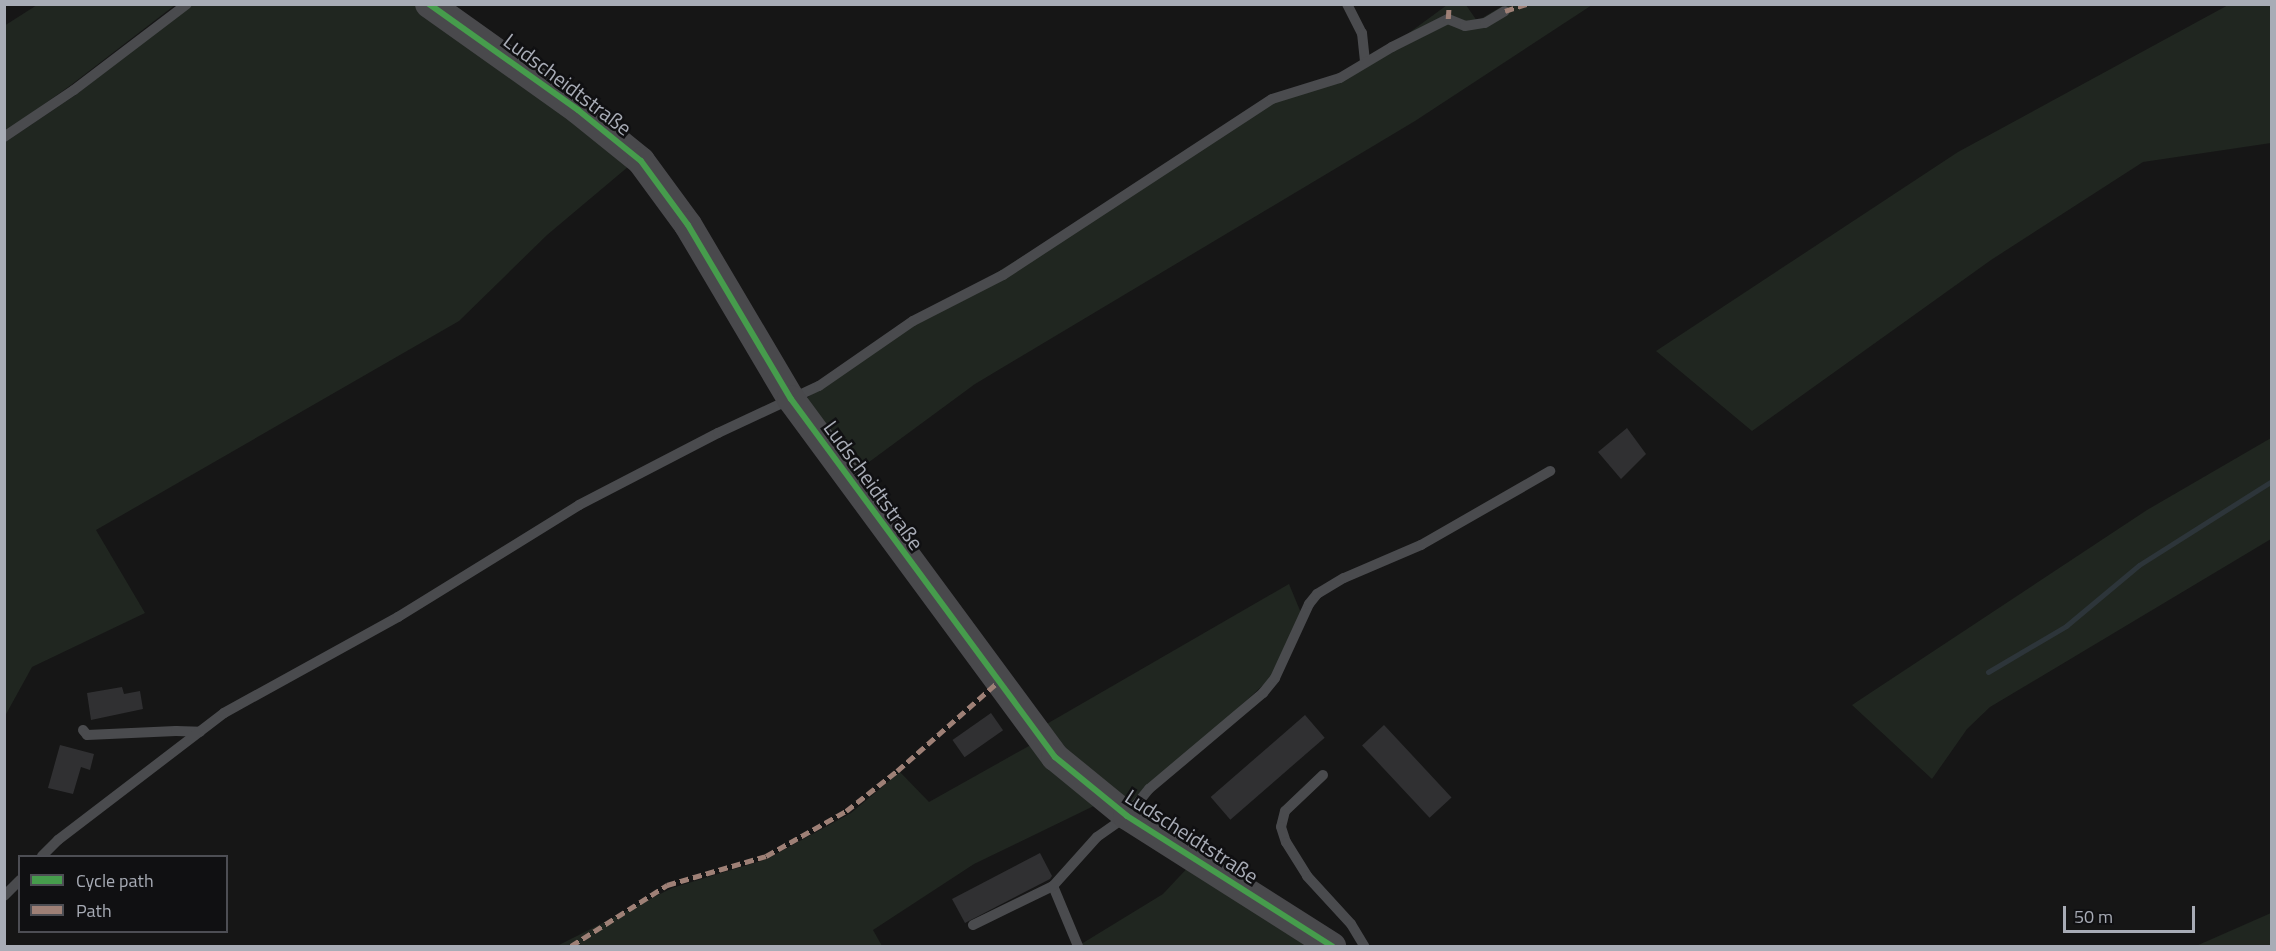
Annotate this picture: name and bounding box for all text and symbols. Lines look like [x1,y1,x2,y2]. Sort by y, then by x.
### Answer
street label: Ludscheidtstraße [499,28,637,140]
street label: Ludscheidtstraße [819,415,929,555]
street label: Ludscheidtstraße [1121,784,1263,888]
legend [18,855,228,933]
text: Cycle path [76,867,154,894]
scale bar [2066,894,2198,932]
text: Path [76,897,112,924]
text: 50 m [2074,903,2113,930]

